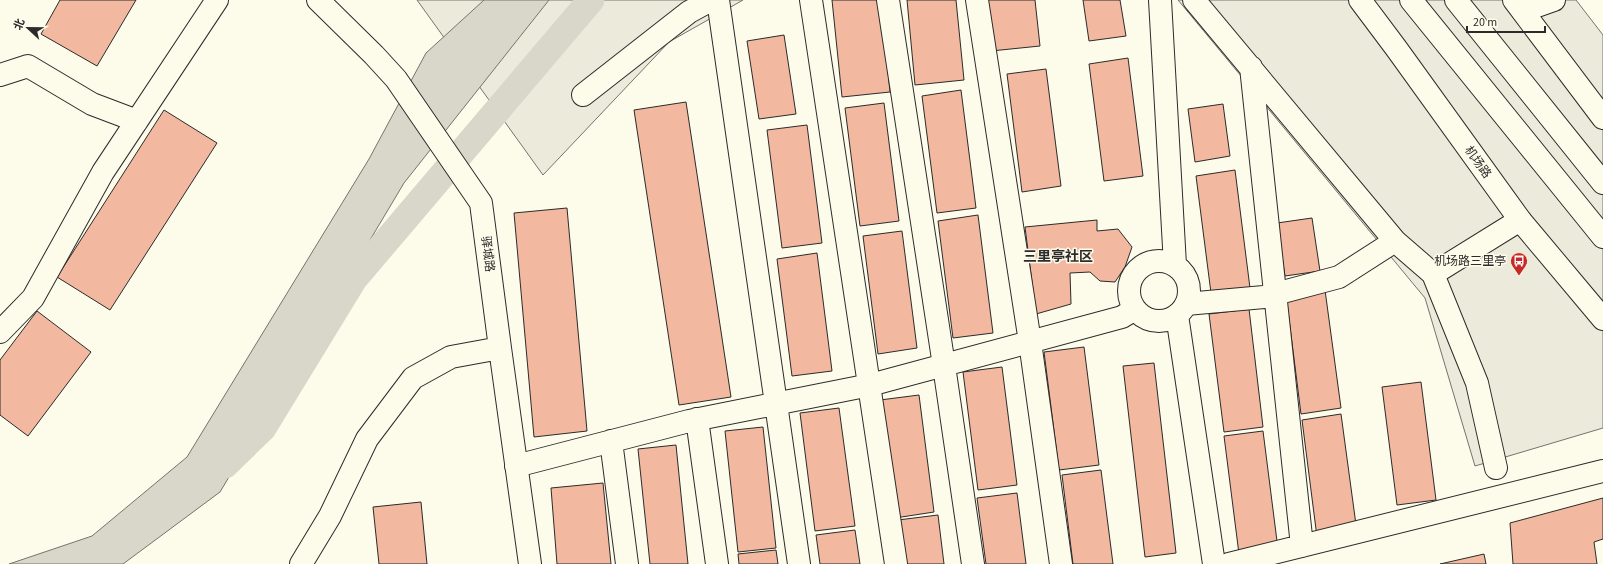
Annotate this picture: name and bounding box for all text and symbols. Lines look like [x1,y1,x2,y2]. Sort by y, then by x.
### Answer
north arrow [8,8,48,48]
scale bar [1467,8,1545,34]
text: 20 m [1473,14,1497,31]
text: 北 [10,17,28,32]
street label: 机场路 [1460,143,1495,182]
street label: 驿城路 [477,235,498,273]
district label: 三里亭社区 [1023,247,1093,267]
bus stop icon: 机场路三里亭 [1509,251,1529,276]
place label: 机场路三里亭 [1434,253,1506,270]

